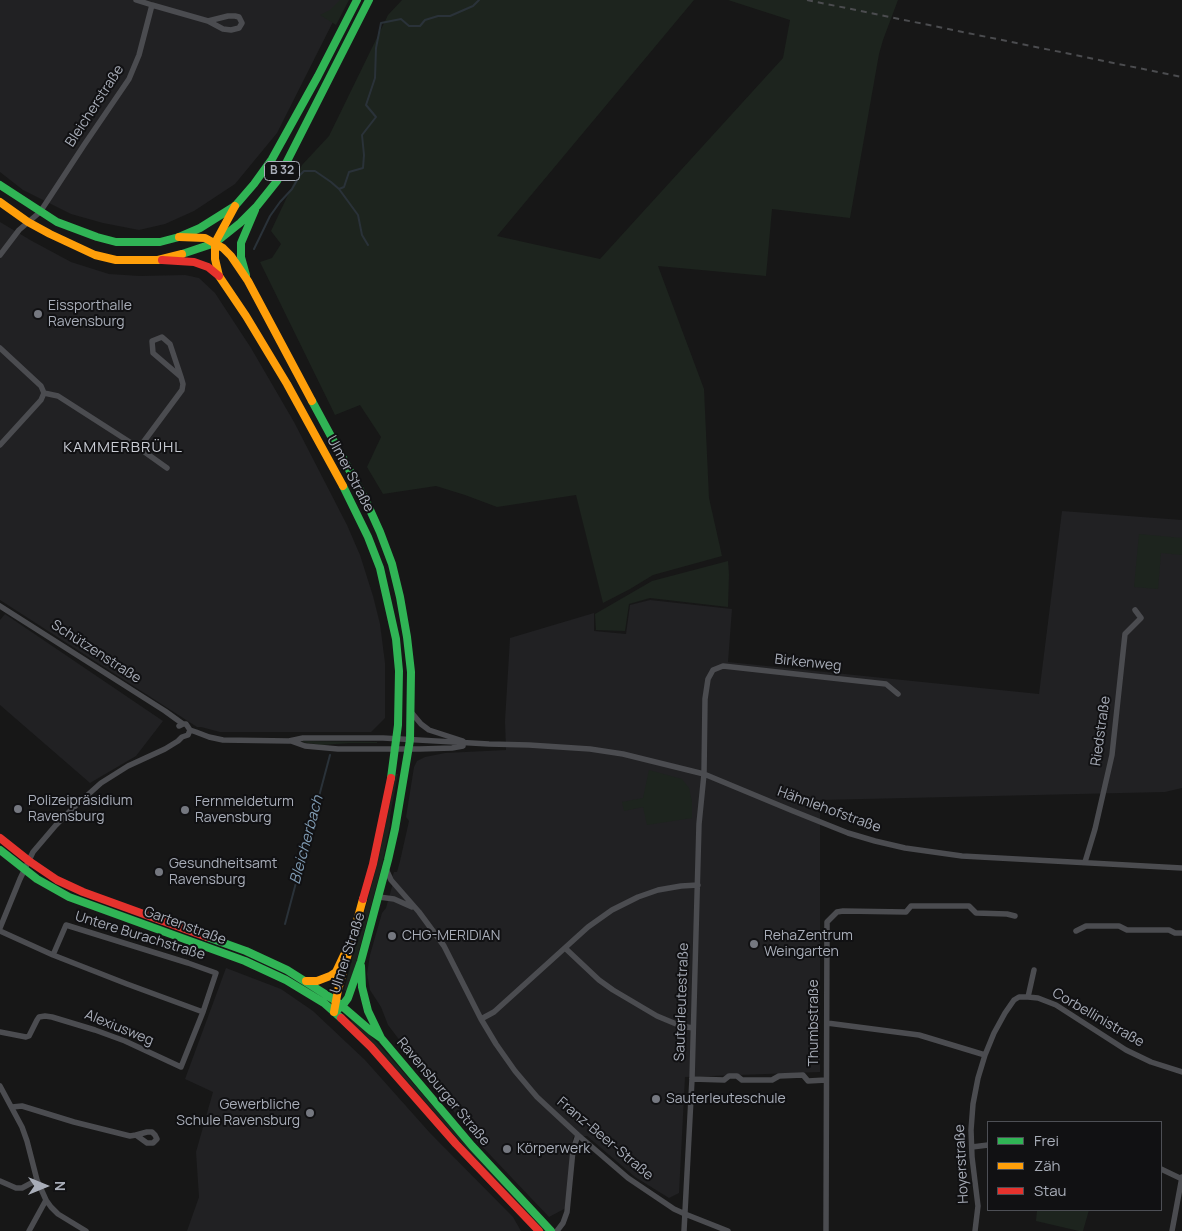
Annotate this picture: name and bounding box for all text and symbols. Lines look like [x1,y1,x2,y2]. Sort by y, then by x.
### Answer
street label: Bleicherstraße [62,62,128,150]
road number: B 32 [264,162,300,180]
place label: Eissporthalle Ravensburg [48,298,132,331]
marker: Eissporthalle Ravensburg [32,308,44,320]
street label: Ulmer Straße [323,433,377,515]
district label: KAMMERBRÜHL [62,439,184,457]
street label: Schützenstraße [48,617,144,687]
street label: Birkenweg [774,651,842,675]
street label: Riedstraße [1088,695,1114,767]
street label: Hähnlehofstraße [775,783,883,837]
place label: Polizeipräsidium Ravensburg [28,793,133,826]
place label: Fernmeldeturm Ravensburg [195,794,294,826]
water label: Bleicherbach [287,794,327,886]
marker: Polizeipräsidium Ravensburg [12,803,24,815]
marker: Fernmeldeturm Ravensburg [179,804,191,816]
place label: Gesundheitsamt Ravensburg [169,856,277,889]
marker: Gesundheitsamt Ravensburg [153,866,165,878]
street label: Gartenstraße [142,903,228,949]
street label: Untere Burachstraße [73,908,207,964]
street label: Ulmer Straße [327,910,369,996]
place label: CHG-MERIDIAN [402,928,500,944]
place label: RehaZentrum Weingarten [764,928,853,960]
marker: CHG-MERIDIAN [386,930,398,942]
marker: RehaZentrum Weingarten [748,938,760,950]
street label: Sauterleutestraße [672,942,692,1062]
street label: Thumbstraße [806,979,822,1067]
street label: Corbellinistraße [1049,985,1147,1051]
street label: Alexiusweg [82,1007,156,1049]
street label: Ravensburger Straße [393,1035,493,1149]
place label: Sauterleuteschule [666,1091,786,1107]
marker: Sauterleuteschule [650,1093,662,1105]
street label: Franz-Beer-Straße [553,1094,657,1184]
place label: Gewerbliche Schule Ravensburg [176,1097,300,1130]
marker: Gewerbliche Schule Ravensburg [304,1107,316,1119]
legend [987,1121,1162,1211]
street label: Hoyerstraße [952,1124,972,1204]
text: Frei [1034,1130,1059,1151]
place label: Körperwerk [517,1141,590,1157]
marker: Körperwerk [501,1143,513,1155]
text: Zäh [1034,1155,1060,1176]
north arrow [20,1161,70,1211]
text: Stau [1034,1180,1067,1201]
text: N [51,1181,70,1191]

